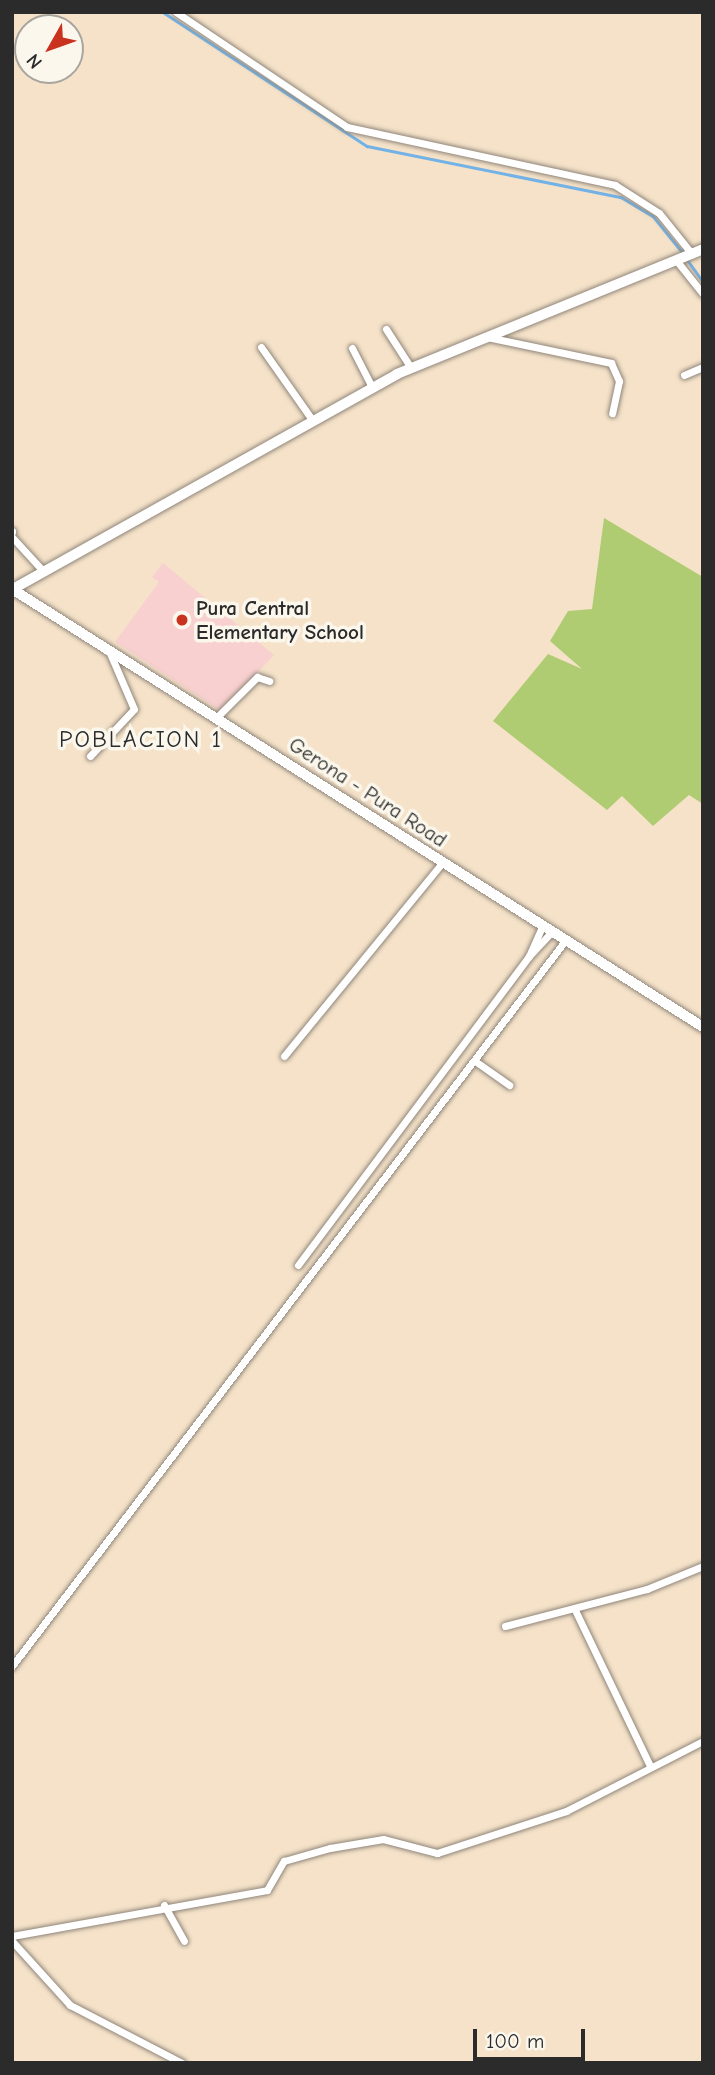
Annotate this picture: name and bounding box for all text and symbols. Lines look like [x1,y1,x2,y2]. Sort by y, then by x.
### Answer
north arrow [14,14,84,84]
text: N [22,49,47,73]
place label: Pura Central Elementary School [196,595,364,645]
marker: Pura Central Elementary School [174,612,190,628]
district label: POBLACION 1 [60,726,222,754]
street label: Gerona - Pura Road [284,732,452,852]
scale bar [477,2016,589,2060]
text: 100 m [486,2029,544,2053]

